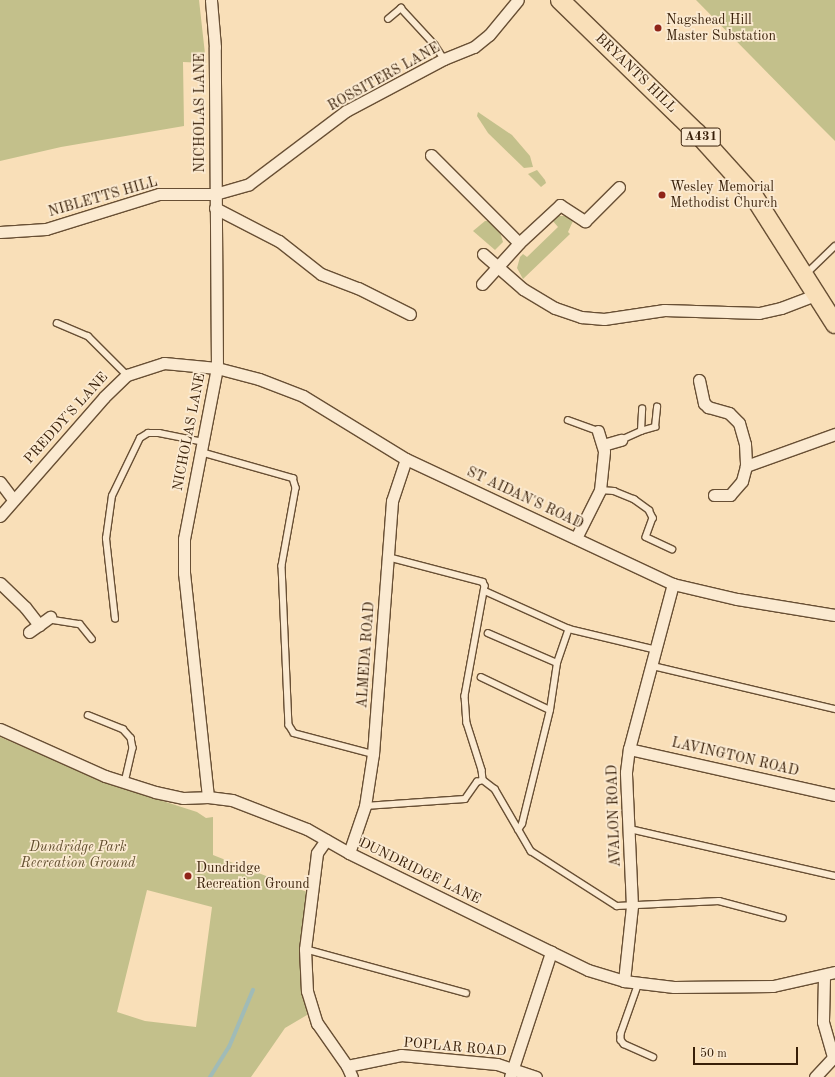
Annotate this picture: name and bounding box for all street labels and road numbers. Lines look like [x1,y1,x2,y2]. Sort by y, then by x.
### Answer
street label: BRYANTS HILL [592,30,680,116]
street label: ROSSITERS LANE [325,39,443,115]
street label: NICHOLAS LANE [192,53,208,173]
road number: A431 [680,126,722,148]
street label: NIBLETTS HILL [46,173,160,221]
street label: PREDDY'S LANE [21,369,111,467]
street label: NICHOLAS LANE [169,372,209,492]
street label: ST AIDAN'S ROAD [464,464,586,532]
street label: ALMEDA ROAD [354,601,378,709]
street label: LAVINGTON ROAD [670,734,800,780]
street label: AVALON ROAD [604,765,624,867]
street label: DUNDRIDGE LANE [356,834,484,908]
street label: POPLAR ROAD [403,1034,507,1060]

